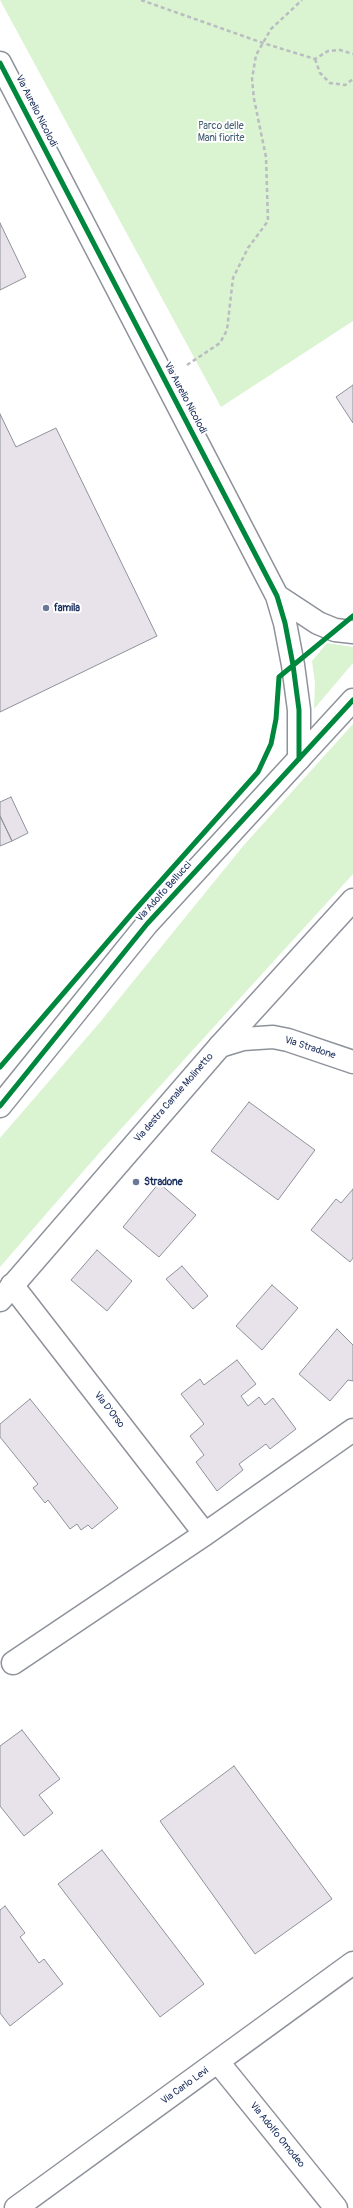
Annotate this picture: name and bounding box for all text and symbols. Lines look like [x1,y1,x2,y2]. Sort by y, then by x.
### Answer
street label: Via Aurelio Nicolodi [13,73,59,149]
park label: Parco delle Mani fiorite [198,120,244,144]
street label: Via Aurelio Nicolodi [161,360,209,436]
place label: famila [54,602,80,614]
marker: famila [41,603,51,613]
street label: Via Adolfo Bellucci [134,859,194,925]
street label: Via Stradone [283,1034,337,1062]
street label: Via destra Canale Molinetto [132,1051,216,1145]
place label: Stradone [144,1176,183,1188]
marker: Stradone [131,1177,141,1187]
street label: Via D'Orso [91,1390,127,1430]
street label: Via Carlo Levi [159,2065,211,2107]
street label: Via Adolfo Omodeo [247,2100,307,2170]

